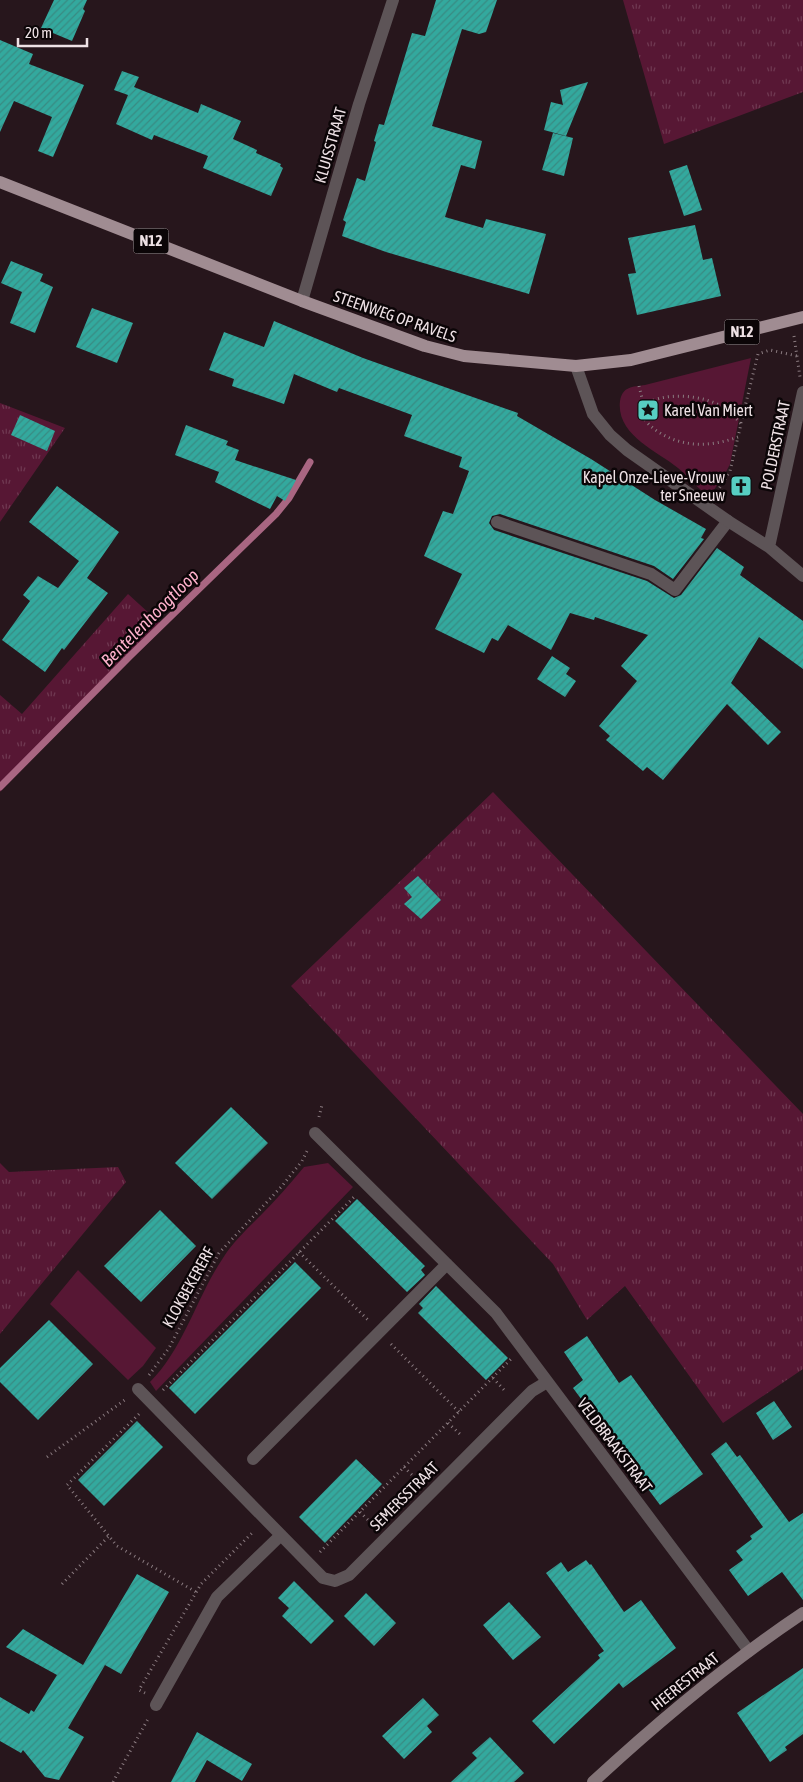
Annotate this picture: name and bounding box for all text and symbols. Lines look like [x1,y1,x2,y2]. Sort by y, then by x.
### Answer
scale bar [18,15,86,47]
text: 20 m [25,24,52,41]
street label: KLUISSTRAAT [311,105,349,185]
road number: N12 [134,228,168,254]
street label: STEENWEG OP RAVELS [331,287,459,345]
road number: N12 [724,320,760,344]
place icon: Karel Van Miert [636,398,660,422]
street label: POLDERSTRAAT [757,399,793,491]
place label: Karel Van Miert [664,401,753,419]
place label: Kapel Onze-Lieve-Vrouw ter Sneeuw [583,468,725,504]
church icon: Kapel Onze-Lieve-Vrouw ter Sneeuw [729,474,753,498]
water label: Bentelenhoogtloop [97,565,203,671]
street label: KLOKBEKERERF [159,1243,218,1330]
street label: VELDBRAAKSTRAAT [574,1395,656,1495]
street label: SEMERSSTRAAT [366,1458,442,1534]
street label: HEERESTRAAT [648,1648,722,1714]

